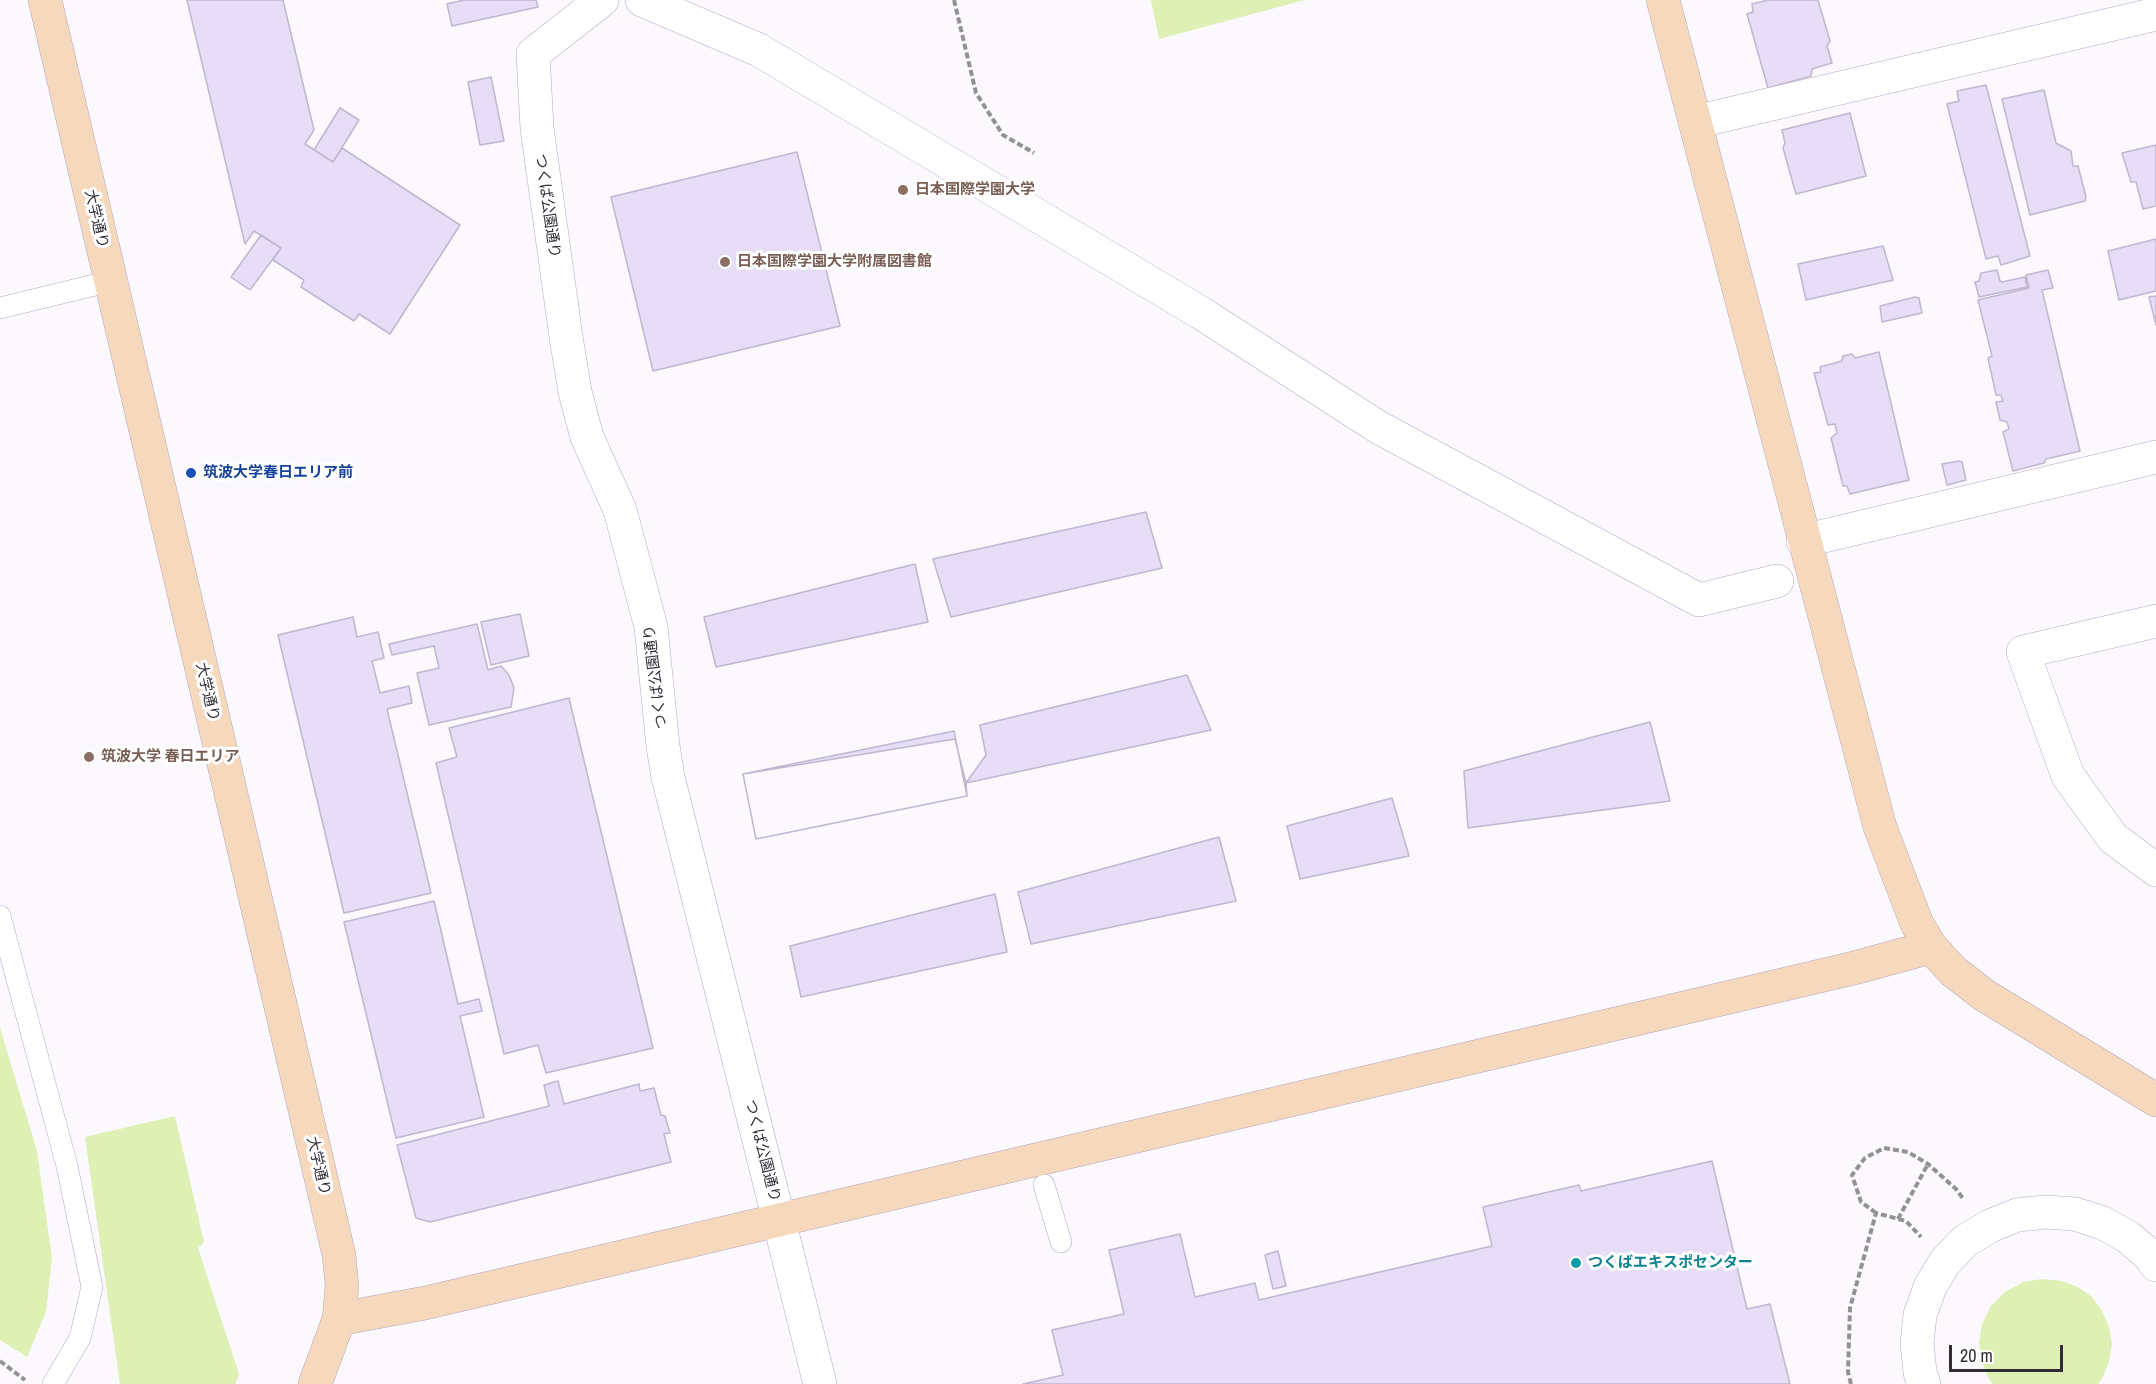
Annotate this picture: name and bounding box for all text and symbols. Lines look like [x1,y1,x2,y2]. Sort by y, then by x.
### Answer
street label: つくば公園通り [531,153,563,259]
place label: 日本国際学園大学 [915,181,1035,199]
marker: 日本国際学園大学 [896,183,910,197]
street label: 大学通り [80,188,112,250]
place label: 日本国際学園大学附属図書館 [737,253,932,271]
marker: 日本国際学園大学附属図書館 [718,255,732,269]
place label: 筑波大学春日エリア前 [203,464,353,482]
marker: 筑波大学春日エリア前 [184,466,198,480]
street label: つくば公園通り [641,624,671,730]
street label: 大学通り [191,661,223,723]
place label: 筑波大学 春日エリア [101,748,239,766]
marker: 筑波大学 春日エリア [82,750,96,764]
street label: つくば公園通り [741,1098,783,1204]
street label: 大学通り [302,1135,334,1197]
place label: つくばエキスポセンター [1588,1254,1753,1272]
marker: つくばエキスポセンター [1569,1256,1583,1270]
scale bar [1952,1333,2066,1371]
text: 20 m [1960,1343,1993,1368]

